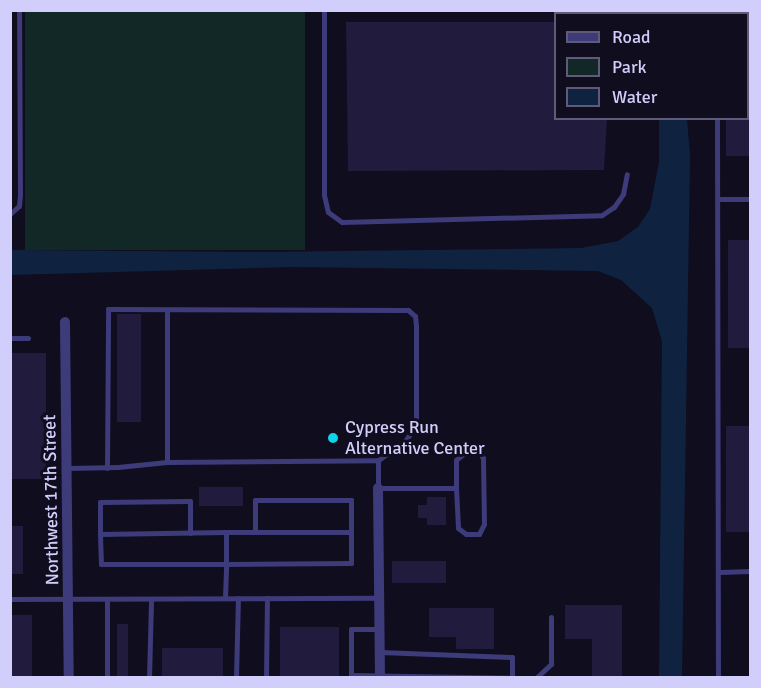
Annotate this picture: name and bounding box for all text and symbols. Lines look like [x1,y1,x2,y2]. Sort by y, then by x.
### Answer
legend [554,12,749,120]
text: Road [612,26,651,48]
text: Park [612,56,647,78]
text: Water [612,86,657,108]
street label: Northwest 17th Street [39,414,63,586]
place label: Cypress Run Alternative Center [345,417,485,460]
marker: Cypress Run Alternative Center [326,431,340,445]

